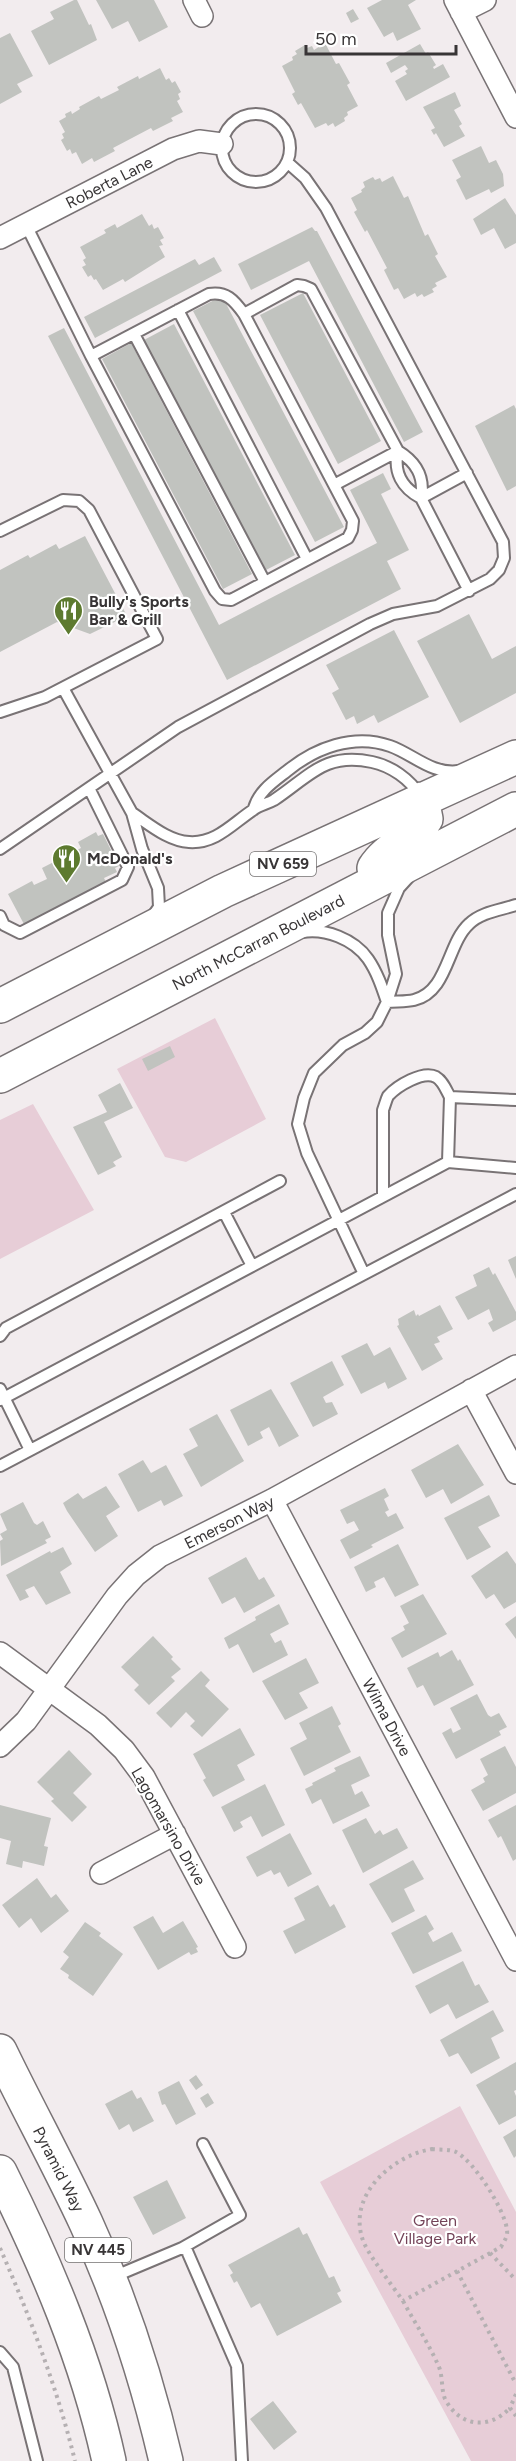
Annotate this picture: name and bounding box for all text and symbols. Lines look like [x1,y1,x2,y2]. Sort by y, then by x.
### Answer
scale bar [306,18,456,56]
text: 50 m [315,28,357,50]
street label: Roberta Lane [63,152,156,212]
place label: Bully's Sports Bar & Grill [89,592,189,629]
restaurant icon: Bully's Sports Bar & Grill [52,594,84,636]
restaurant icon: McDonald's [50,842,82,884]
place label: McDonald's [87,849,173,868]
road number: NV 659 [250,852,316,876]
street label: North McCarran Boulevard [169,891,348,994]
street label: Emerson Way [181,1491,278,1553]
street label: Wilma Drive [358,1675,415,1760]
street label: Lagomarsino Drive [127,1764,210,1889]
street label: Pyramid Way [29,2123,88,2216]
park label: Green Village Park [394,2211,476,2248]
road number: NV 445 [65,2238,131,2262]

